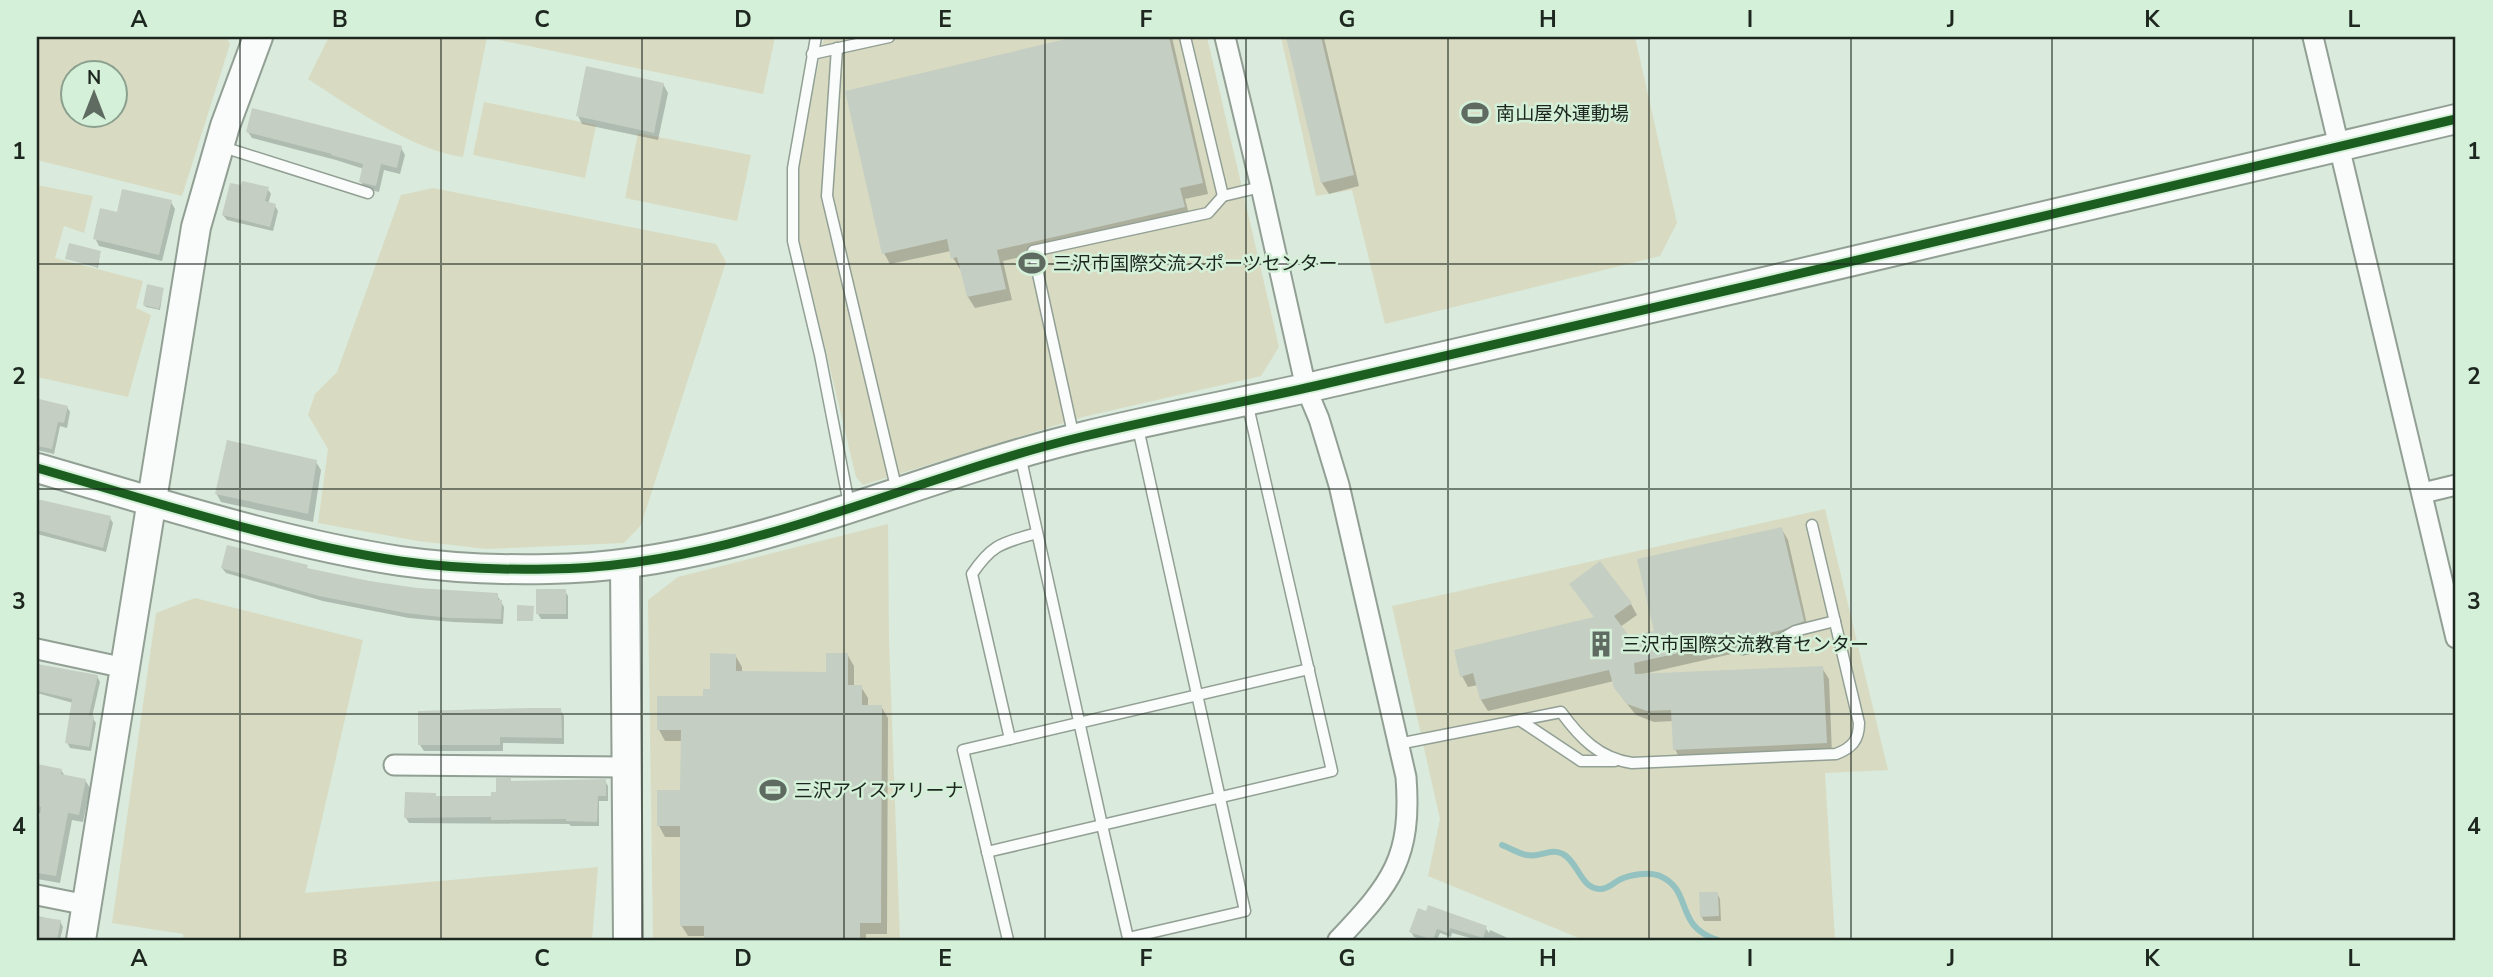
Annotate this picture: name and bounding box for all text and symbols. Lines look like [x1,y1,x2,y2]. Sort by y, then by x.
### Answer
text: A [130,4,148,35]
text: B [332,4,348,35]
text: C [534,4,550,35]
text: D [734,4,752,35]
text: E [938,4,952,35]
text: F [1140,4,1153,35]
text: G [1339,4,1355,35]
text: H [1539,4,1557,35]
text: I [1747,4,1753,35]
text: J [1946,4,1955,35]
text: K [2144,4,2160,35]
text: L [2348,4,2361,35]
north arrow [60,60,130,130]
text: N [87,65,101,91]
sports icon: 南山屋外運動場 [1460,98,1490,128]
place label: 南山屋外運動場 [1496,101,1629,127]
text: 1 [12,136,26,167]
text: 1 [2467,136,2481,167]
sports icon: 三沢市国際交流スポーツセンター [1017,248,1047,278]
place label: 三沢市国際交流スポーツセンター [1053,251,1338,277]
text: 2 [12,361,26,392]
text: 2 [2467,361,2481,392]
text: 3 [12,586,26,617]
text: 3 [2467,586,2481,617]
building icon: 三沢市国際交流教育センター [1586,629,1616,659]
place label: 三沢市国際交流教育センター [1622,632,1869,658]
sports icon: 三沢アイスアリーナ [758,775,788,805]
place label: 三沢アイスアリーナ [794,778,963,804]
text: 4 [12,811,26,842]
text: 4 [2467,811,2481,842]
text: A [130,943,148,974]
text: B [332,943,348,974]
text: C [534,943,550,974]
text: D [734,943,752,974]
text: E [938,943,952,974]
text: F [1140,943,1153,974]
text: G [1339,943,1355,974]
text: H [1539,943,1557,974]
text: I [1747,943,1753,974]
text: J [1946,943,1955,974]
text: K [2144,943,2160,974]
text: L [2348,943,2361,974]

